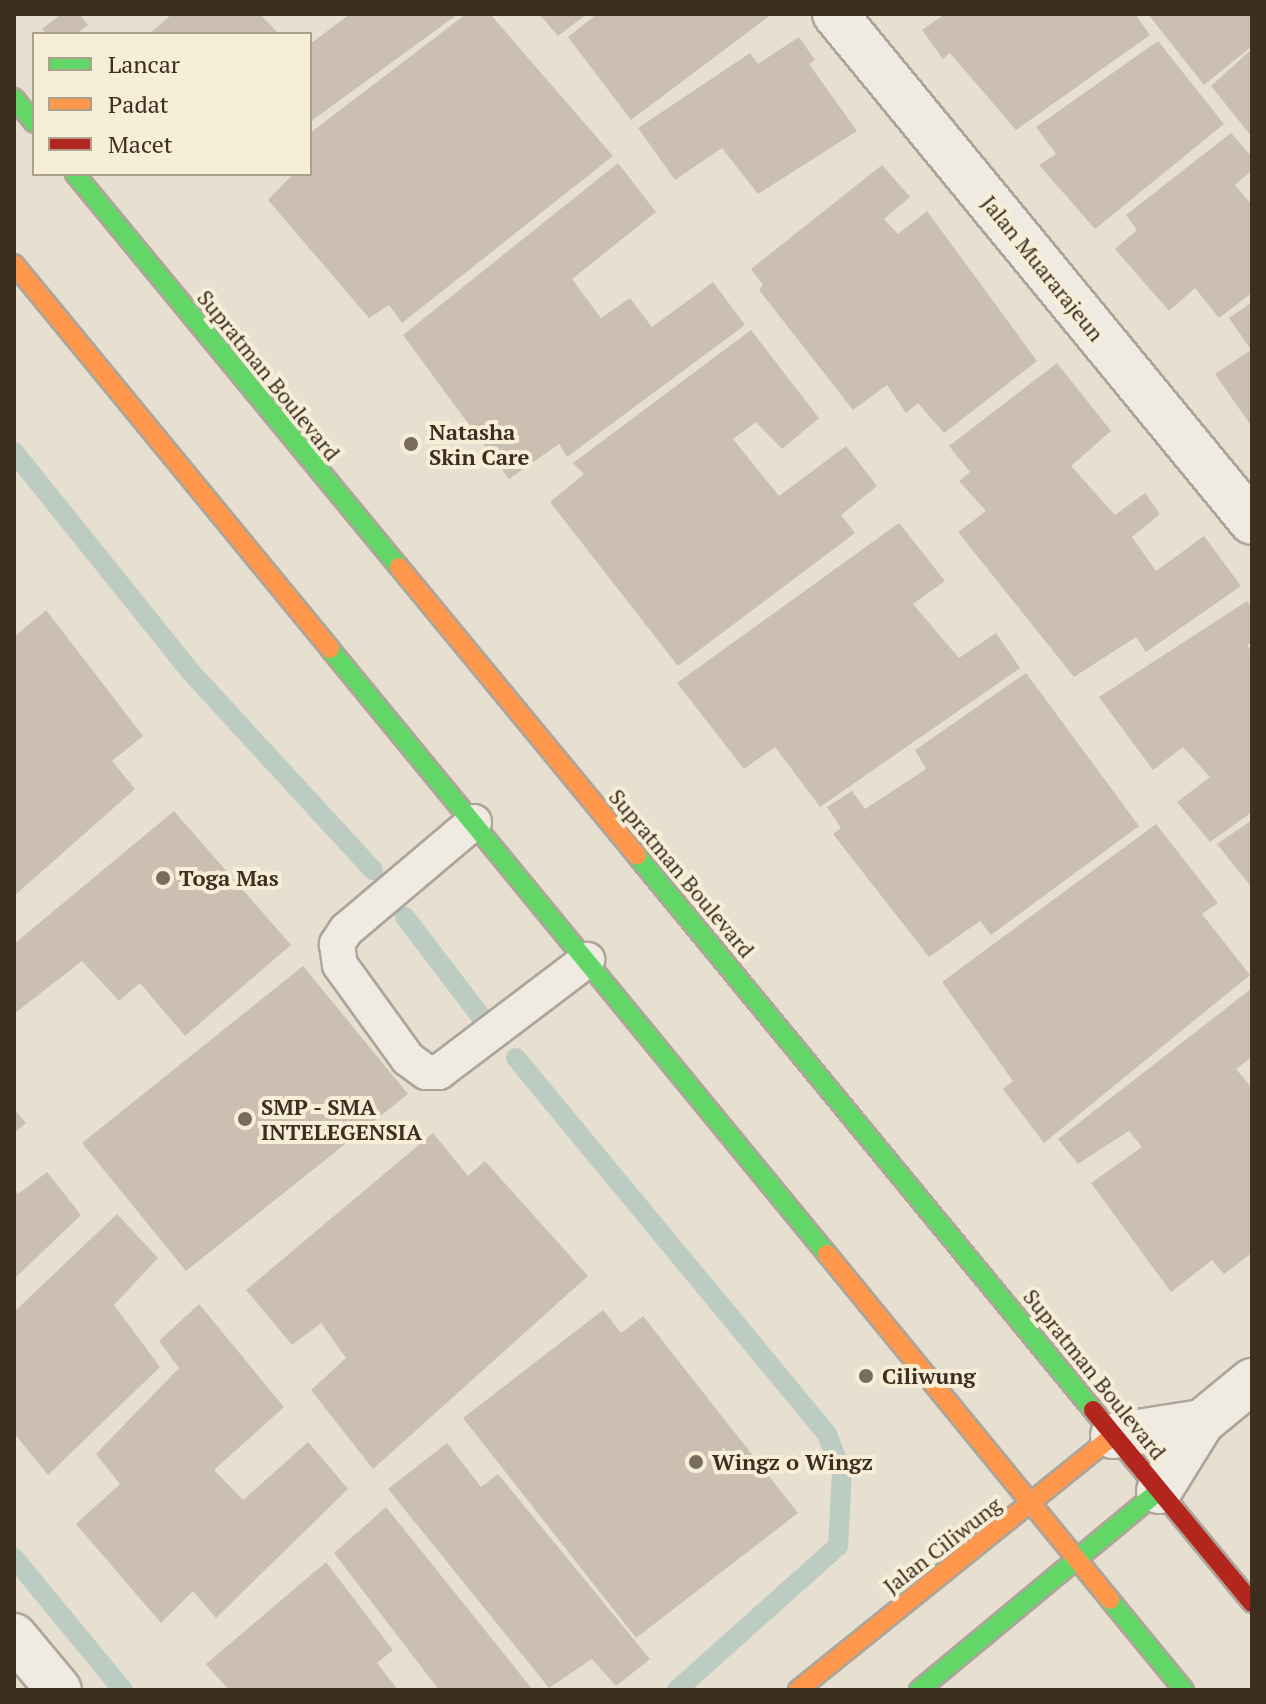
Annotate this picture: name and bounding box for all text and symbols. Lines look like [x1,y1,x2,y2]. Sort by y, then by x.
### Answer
legend [32,32,312,176]
text: Lancar [108,48,180,80]
text: Padat [108,88,169,120]
text: Macet [108,128,173,160]
street label: Jalan Muararajeun [976,190,1110,346]
street label: Supratman Boulevard [192,284,346,466]
place label: Natasha Skin Care [429,418,529,470]
marker: Natasha Skin Care [400,433,422,455]
street label: Supratman Boulevard [604,783,760,963]
place label: Toga Mas [179,865,279,891]
marker: Toga Mas [154,869,172,887]
place label: SMP - SMA INTELEGENSIA [261,1093,422,1144]
marker: SMP - SMA INTELEGENSIA [236,1110,254,1128]
street label: Supratman Boulevard [1018,1283,1172,1465]
place label: Ciliwung [882,1363,976,1389]
marker: Ciliwung [857,1367,875,1385]
place label: Wingz o Wingz [712,1449,873,1475]
marker: Wingz o Wingz [687,1453,705,1471]
street label: Jalan Ciliwung [878,1491,1006,1599]

